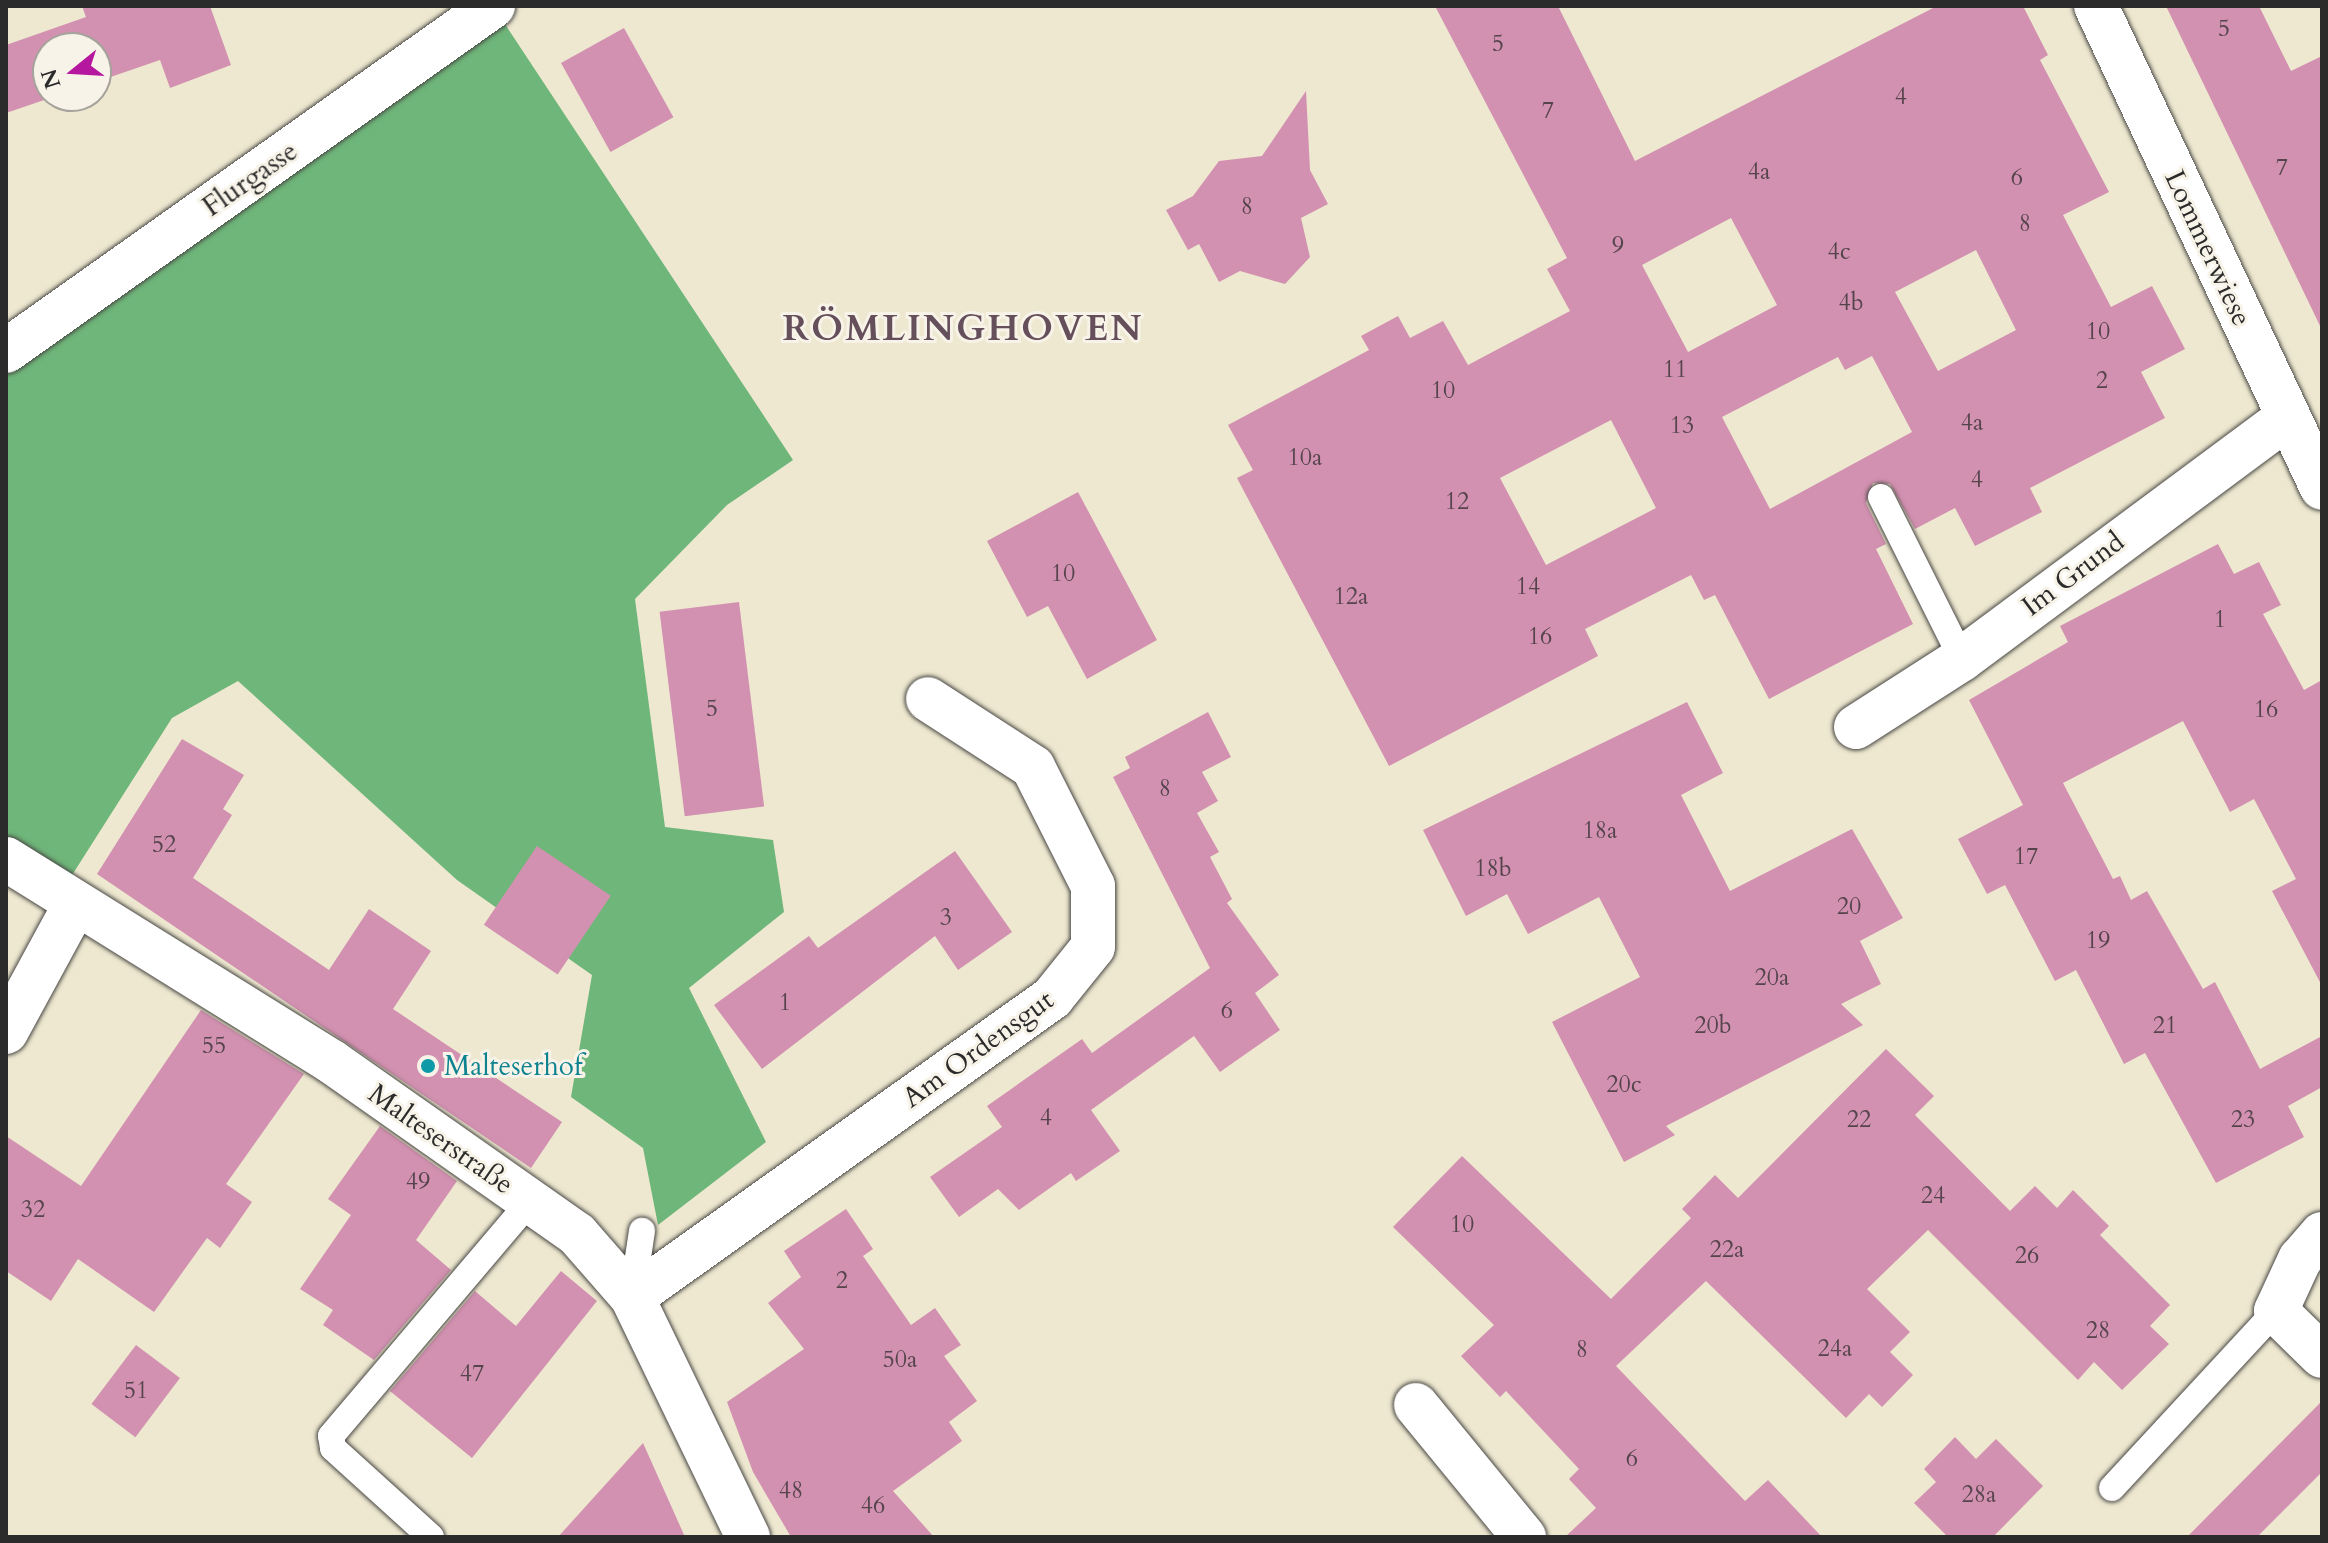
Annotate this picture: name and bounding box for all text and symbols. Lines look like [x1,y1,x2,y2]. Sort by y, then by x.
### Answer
house number: 5 [2218,15,2230,43]
house number: 5 [1492,30,1504,58]
north arrow [32,32,112,112]
text: N [34,65,68,93]
house number: 4 [1895,83,1907,111]
house number: 7 [1542,97,1554,125]
street label: Flurgasse [196,134,304,224]
house number: 7 [2276,154,2288,182]
house number: 4a [1748,158,1770,186]
house number: 6 [2011,164,2023,192]
street label: Lommerwiese [2157,165,2259,331]
house number: 8 [1241,193,1253,221]
house number: 8 [2019,210,2031,238]
house number: 9 [1612,232,1624,260]
house number: 4c [1827,238,1851,266]
house number: 4b [1838,289,1864,317]
district label: RÖMLINGHOVEN [783,307,1143,351]
house number: 10 [2086,318,2110,346]
house number: 11 [1663,356,1687,384]
house number: 2 [2096,367,2108,395]
house number: 10 [1431,377,1455,405]
house number: 4a [1961,409,1983,437]
house number: 13 [1670,412,1694,440]
house number: 10a [1288,444,1322,472]
house number: 4 [1971,466,1983,494]
house number: 12 [1445,488,1469,516]
street label: Im Grund [2015,525,2131,623]
house number: 10 [1051,560,1075,588]
house number: 14 [1516,573,1540,601]
house number: 12a [1334,583,1368,611]
house number: 1 [2214,606,2226,634]
house number: 16 [1528,623,1552,651]
house number: 5 [706,695,718,723]
house number: 16 [2254,696,2278,724]
house number: 8 [1159,775,1171,803]
house number: 18a [1583,817,1617,845]
house number: 52 [152,831,176,859]
house number: 17 [2014,843,2038,871]
house number: 18b [1474,855,1512,883]
house number: 20 [1837,893,1861,921]
house number: 3 [940,904,952,932]
house number: 19 [2086,927,2110,955]
house number: 20a [1755,964,1789,992]
street label: Am Ordensgut [896,983,1060,1115]
house number: 1 [779,989,791,1017]
house number: 6 [1221,997,1233,1025]
house number: 20b [1694,1012,1732,1040]
house number: 21 [2153,1012,2177,1040]
house number: 55 [202,1032,226,1060]
place label: Malteserhof [444,1049,582,1083]
marker: Malteserhof [419,1057,437,1075]
house number: 20c [1606,1071,1642,1099]
street label: Malteserstraße [362,1077,520,1201]
house number: 4 [1040,1104,1052,1132]
house number: 22 [1847,1106,1871,1134]
house number: 23 [2231,1106,2255,1134]
house number: 49 [406,1168,430,1196]
house number: 24 [1921,1182,1945,1210]
house number: 32 [21,1196,45,1224]
house number: 10 [1450,1211,1474,1239]
house number: 22a [1710,1236,1744,1264]
house number: 26 [2015,1242,2039,1270]
house number: 2 [836,1267,848,1295]
house number: 28 [2086,1317,2110,1345]
house number: 24a [1818,1335,1852,1363]
house number: 8 [1576,1336,1588,1364]
house number: 50a [883,1346,917,1374]
house number: 47 [460,1360,484,1388]
house number: 51 [124,1377,148,1405]
house number: 6 [1626,1445,1638,1473]
house number: 48 [779,1477,803,1505]
house number: 28a [1962,1481,1996,1509]
house number: 46 [861,1492,885,1520]

